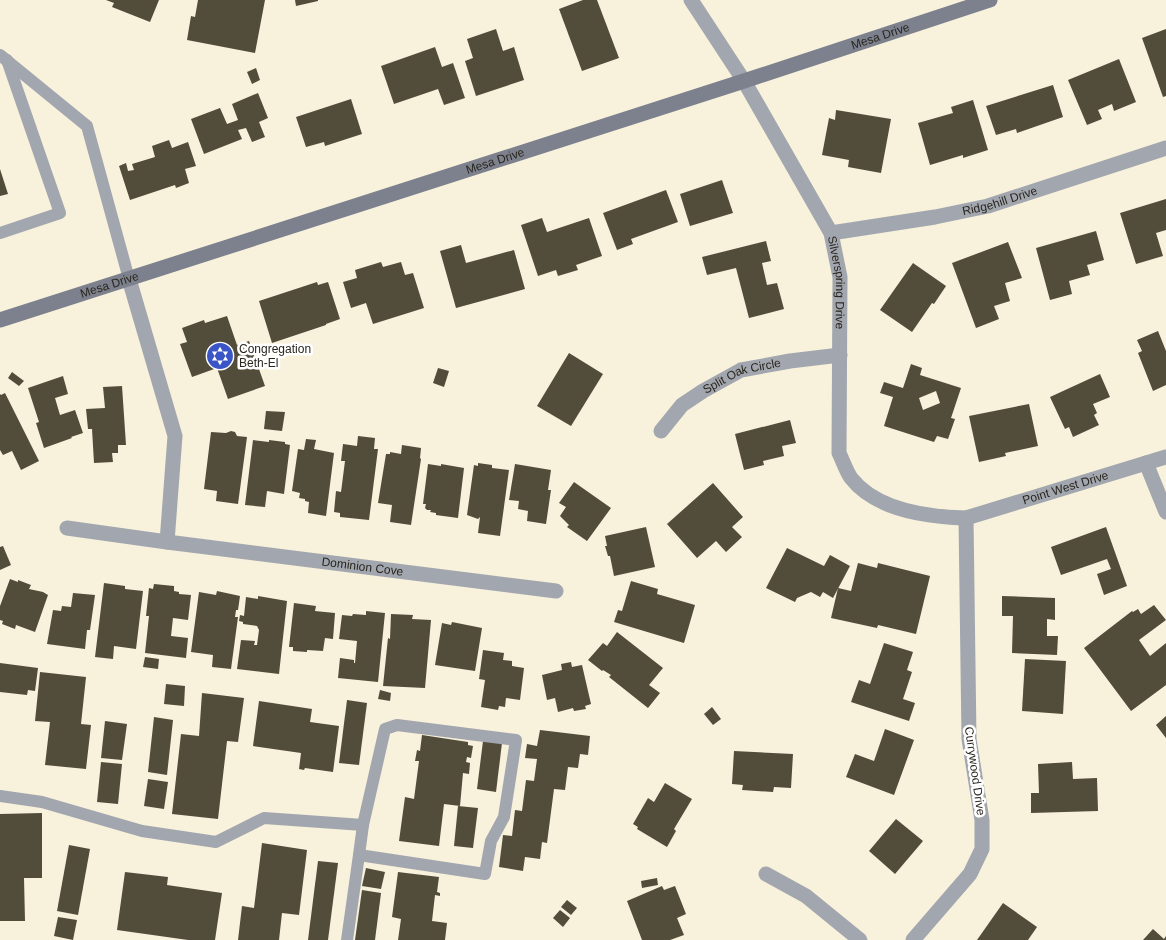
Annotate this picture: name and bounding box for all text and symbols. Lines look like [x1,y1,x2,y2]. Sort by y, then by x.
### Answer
street label: Mesa Drive [849,20,912,52]
street label: Mesa Drive [464,145,526,177]
street label: Ridgehill Drive [961,183,1039,218]
street label: Silverspring Drive [825,235,847,330]
street label: Mesa Drive [78,269,141,301]
synagogue icon: Congregation Beth-El [205,341,235,371]
place label: Congregation Beth-El [239,342,311,370]
street label: Split Oak Circle [700,356,782,397]
street label: Point West Drive [1021,468,1110,507]
street label: Dominion Cove [321,555,404,579]
street label: Currywood Drive [962,726,988,817]

